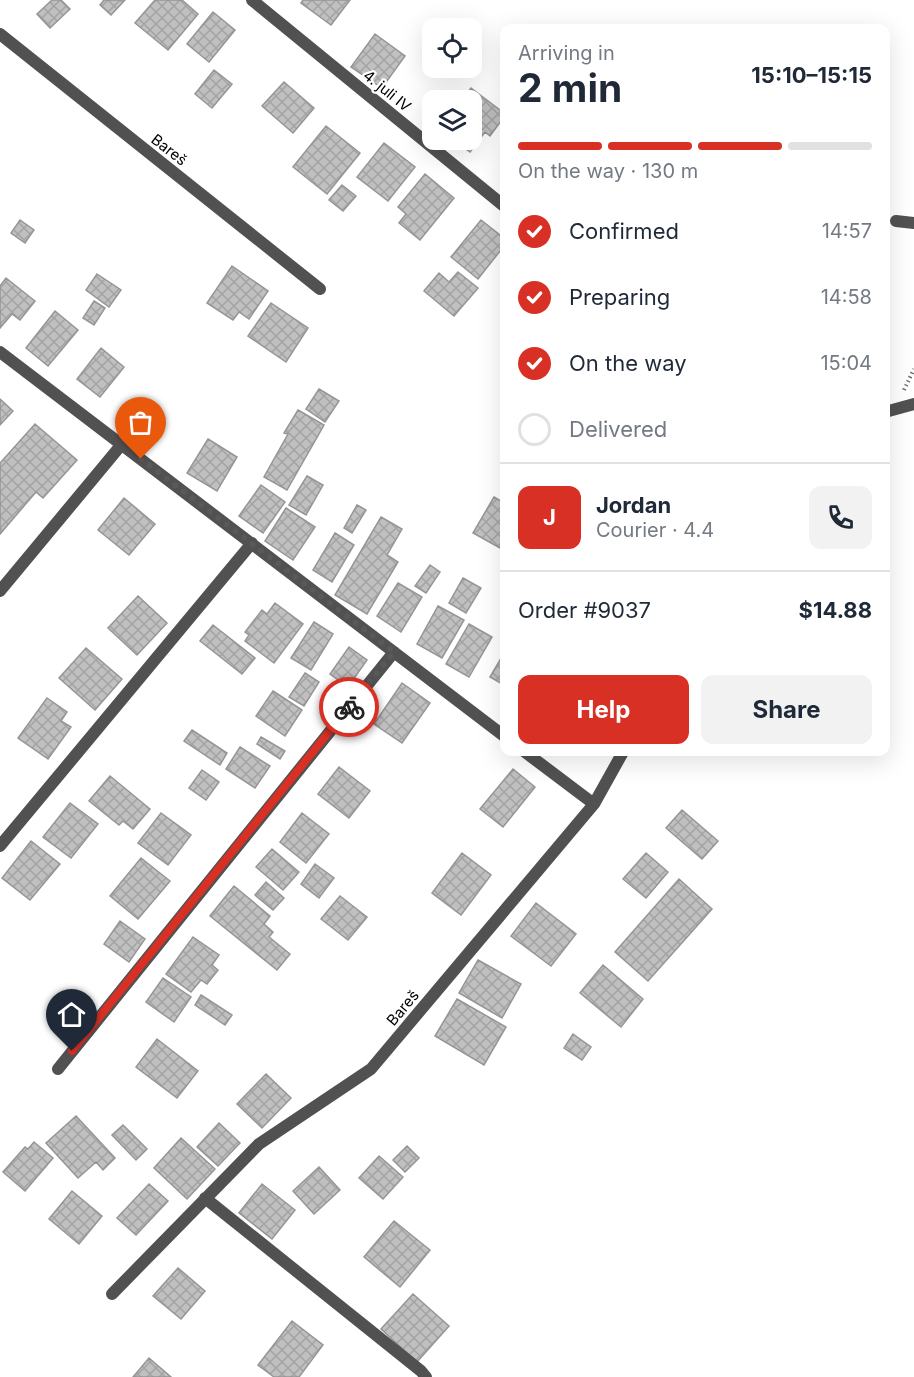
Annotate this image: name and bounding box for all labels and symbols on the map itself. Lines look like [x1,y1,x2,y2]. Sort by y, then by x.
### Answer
street label: 4. juli IV [360,66,415,116]
street label: Bareš [148,130,191,170]
pin [115,397,166,459]
courier [319,677,379,737]
street label: Bareš [382,986,423,1029]
pin [46,989,97,1051]

